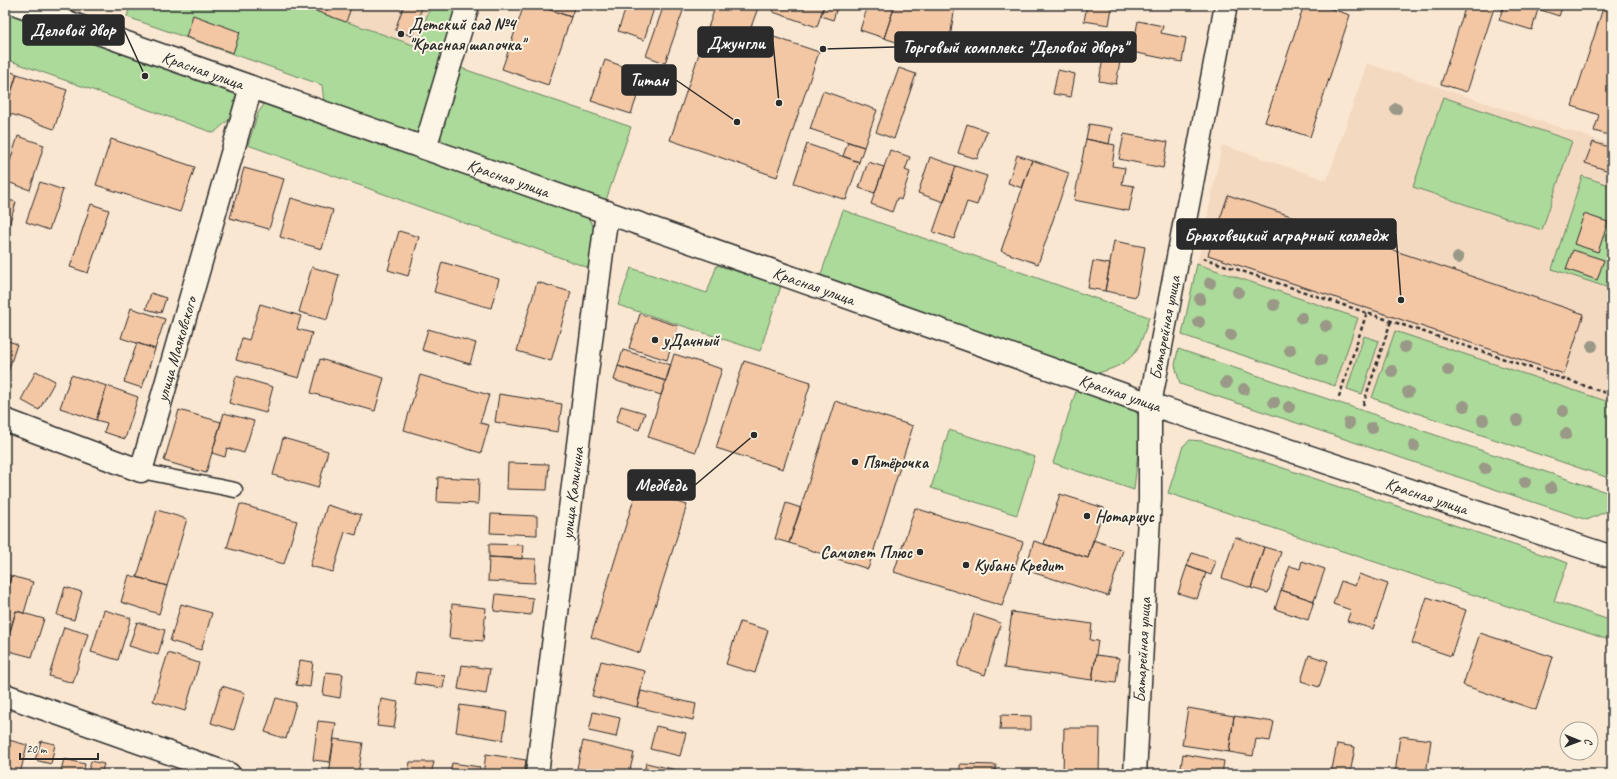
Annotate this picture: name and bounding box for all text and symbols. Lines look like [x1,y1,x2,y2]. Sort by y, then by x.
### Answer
place label: Детский сад №4 "Красная шапочка" [409,14,529,55]
callout: Деловой двор [23,15,124,45]
text: Деловой двор [30,19,117,41]
callout: Джунгли [698,27,773,57]
marker: Детский сад №4 "Красная шапочка" [396,29,406,39]
text: Джунгли [707,32,766,54]
callout: Торговый комплекс "Деловой дворъ" [895,32,1136,62]
text: Торговый комплекс "Деловой дворъ" [902,36,1131,58]
street label: Красная улица [159,46,248,95]
callout: Титан [622,65,676,95]
text: Титан [630,69,669,91]
street label: Красная улица [465,154,554,202]
callout: Брюховецкий аграрный колледж [1177,219,1396,249]
text: Брюховецкий аграрный колледж [1184,224,1390,246]
street label: Красная улица [770,261,859,310]
street label: Батарейная улица [1144,273,1185,381]
street label: улица Маяковского [151,292,201,405]
place label: уДачный [661,330,721,351]
marker: уДачный [650,335,660,345]
street label: Красная улица [1076,369,1165,417]
street label: улица Калинина [556,444,588,542]
place label: Пятёрочка [863,452,930,473]
marker: Пятёрочка [850,457,860,467]
callout: Медведь [628,470,695,500]
street label: Красная улица [1383,472,1472,520]
text: Медведь [635,474,688,496]
place label: Нотариус [1095,506,1155,527]
marker: Нотариус [1082,511,1092,521]
place label: Самолет Плюс [820,542,913,563]
marker: Самолет Плюс [915,547,925,557]
place label: Кубань Кредит [974,555,1064,576]
marker: Кубань Кредит [961,560,971,570]
street label: Батарейная улица [1128,596,1155,703]
north arrow [1559,721,1599,761]
scale bar [20,735,98,761]
text: С [1582,738,1596,746]
text: 20 m [26,741,48,757]

